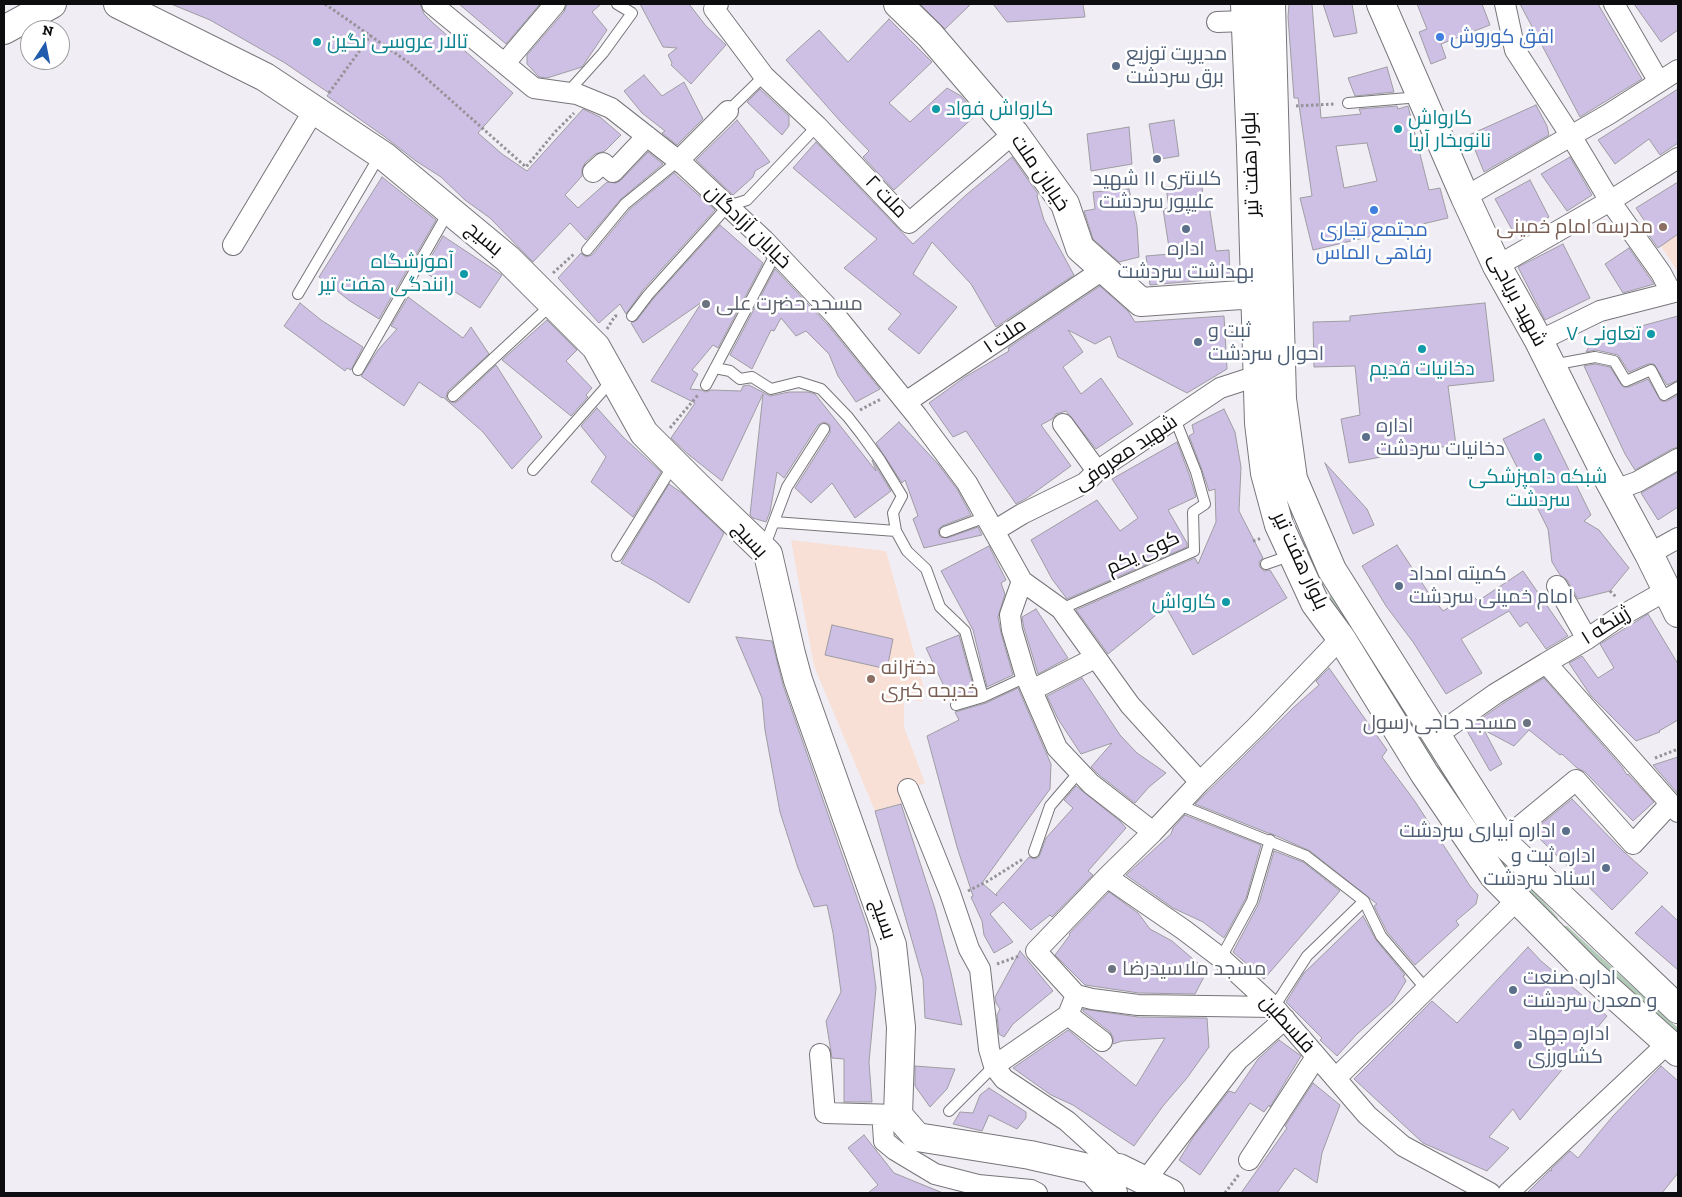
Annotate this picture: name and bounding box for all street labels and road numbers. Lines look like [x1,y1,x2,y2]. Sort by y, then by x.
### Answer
street label: بلوار هفت تیر [1237,111,1265,217]
street label: خیابان ملت [1006,130,1074,216]
street label: ملت ۲ [860,171,912,223]
street label: خیابان آزادگان [700,180,796,274]
street label: بسیج [461,217,507,261]
street label: شهید بریاجی [1482,249,1552,351]
street label: ملت ۱ [979,313,1031,359]
street label: شهید معروفی [1070,410,1182,496]
street label: بلوار هفت تیر [1267,508,1333,614]
street label: بسیج [727,517,773,563]
street label: کوی یکم [1102,526,1184,580]
street label: ژینگه ۱ [1577,602,1635,650]
street label: بسیج [865,896,901,942]
street label: فلسطین [1255,990,1319,1058]

